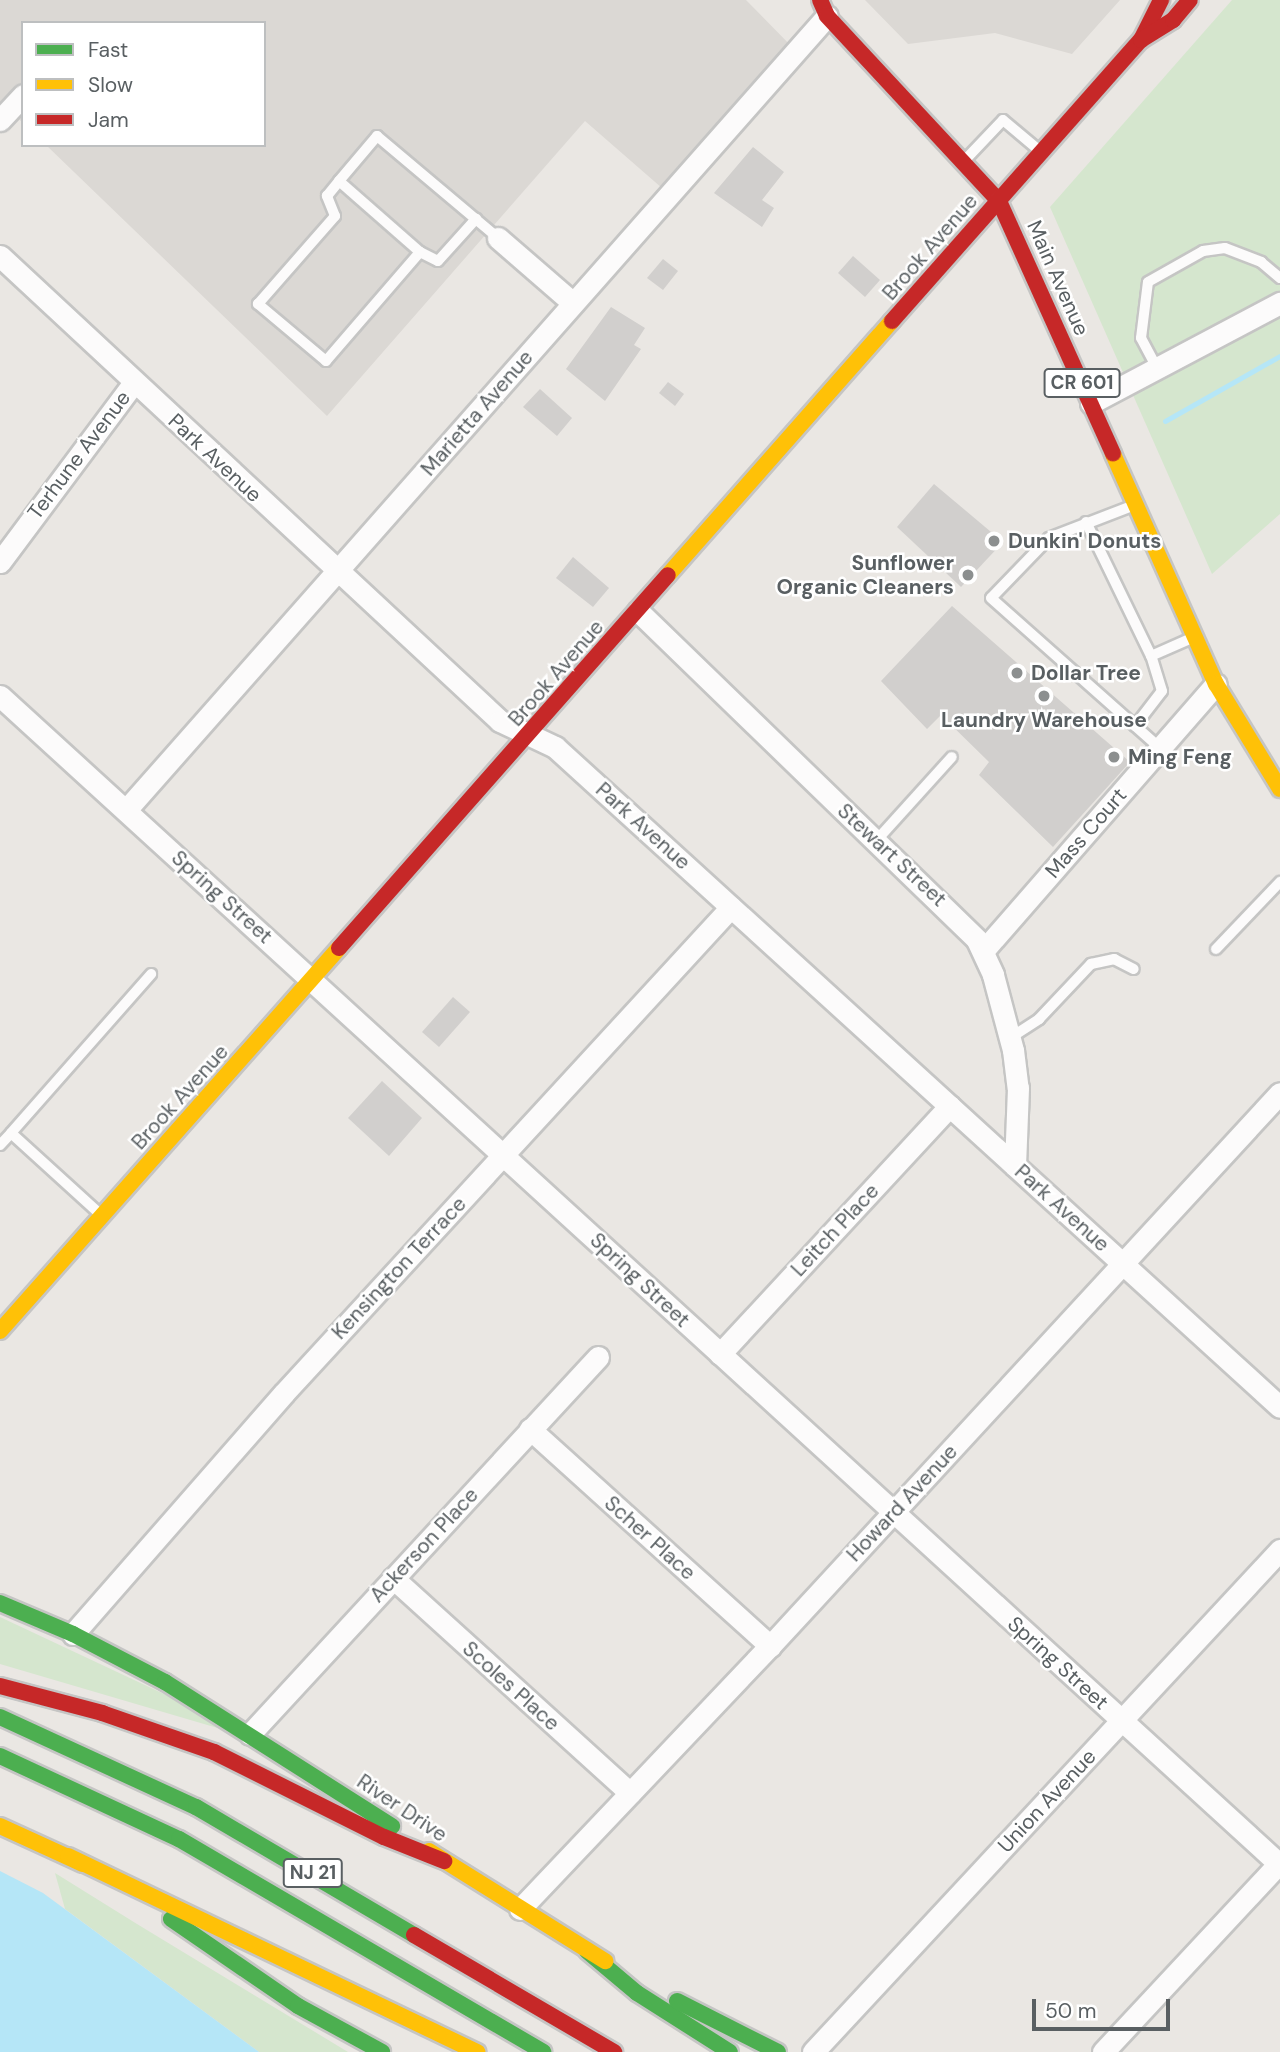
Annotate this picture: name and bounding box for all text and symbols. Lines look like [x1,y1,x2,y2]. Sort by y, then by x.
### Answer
legend [21,21,266,147]
text: Fast [88,36,128,64]
text: Slow [88,71,133,99]
text: Jam [88,106,129,134]
street label: Brook Avenue [877,189,983,305]
street label: Main Avenue [1021,217,1095,339]
street label: Marietta Avenue [416,345,538,481]
road number: CR 601 [1044,368,1120,398]
street label: Terhune Avenue [22,386,136,524]
street label: Park Avenue [163,408,267,508]
place label: Dunkin' Donuts [1008,528,1161,554]
marker: Dunkin' Donuts [986,533,1002,549]
place label: Sunflower Organic Cleaners [777,550,954,600]
marker: Sunflower Organic Cleaners [960,567,976,583]
street label: Brook Avenue [503,615,609,731]
place label: Dollar Tree [1031,660,1141,686]
marker: Dollar Tree [1009,665,1025,681]
marker: Laundry Warehouse [1036,688,1052,704]
place label: Laundry Warehouse [941,707,1147,733]
place label: Ming Feng [1128,744,1232,770]
marker: Ming Feng [1106,749,1122,765]
street label: Park Avenue [591,777,695,875]
street label: Mass Court [1040,783,1132,883]
street label: Stewart Street [832,798,952,912]
street label: Spring Street [166,845,278,949]
street label: Brook Avenue [126,1039,234,1155]
street label: Park Avenue [1010,1159,1114,1257]
street label: Leitch Place [786,1178,884,1282]
street label: Kensington Terrace [326,1192,472,1344]
street label: Spring Street [585,1227,695,1333]
street label: Howard Avenue [841,1439,963,1567]
street label: Ackerson Place [364,1482,484,1608]
street label: Scher Place [599,1491,701,1585]
street label: Spring Street [1002,1611,1114,1715]
street label: Scoles Place [457,1636,565,1736]
street label: Union Avenue [993,1744,1101,1858]
street label: River Drive [352,1769,452,1847]
road number: NJ 21 [282,1857,344,1888]
scale bar [1035,1986,1173,2030]
text: 50 m [1045,1997,1096,2025]

